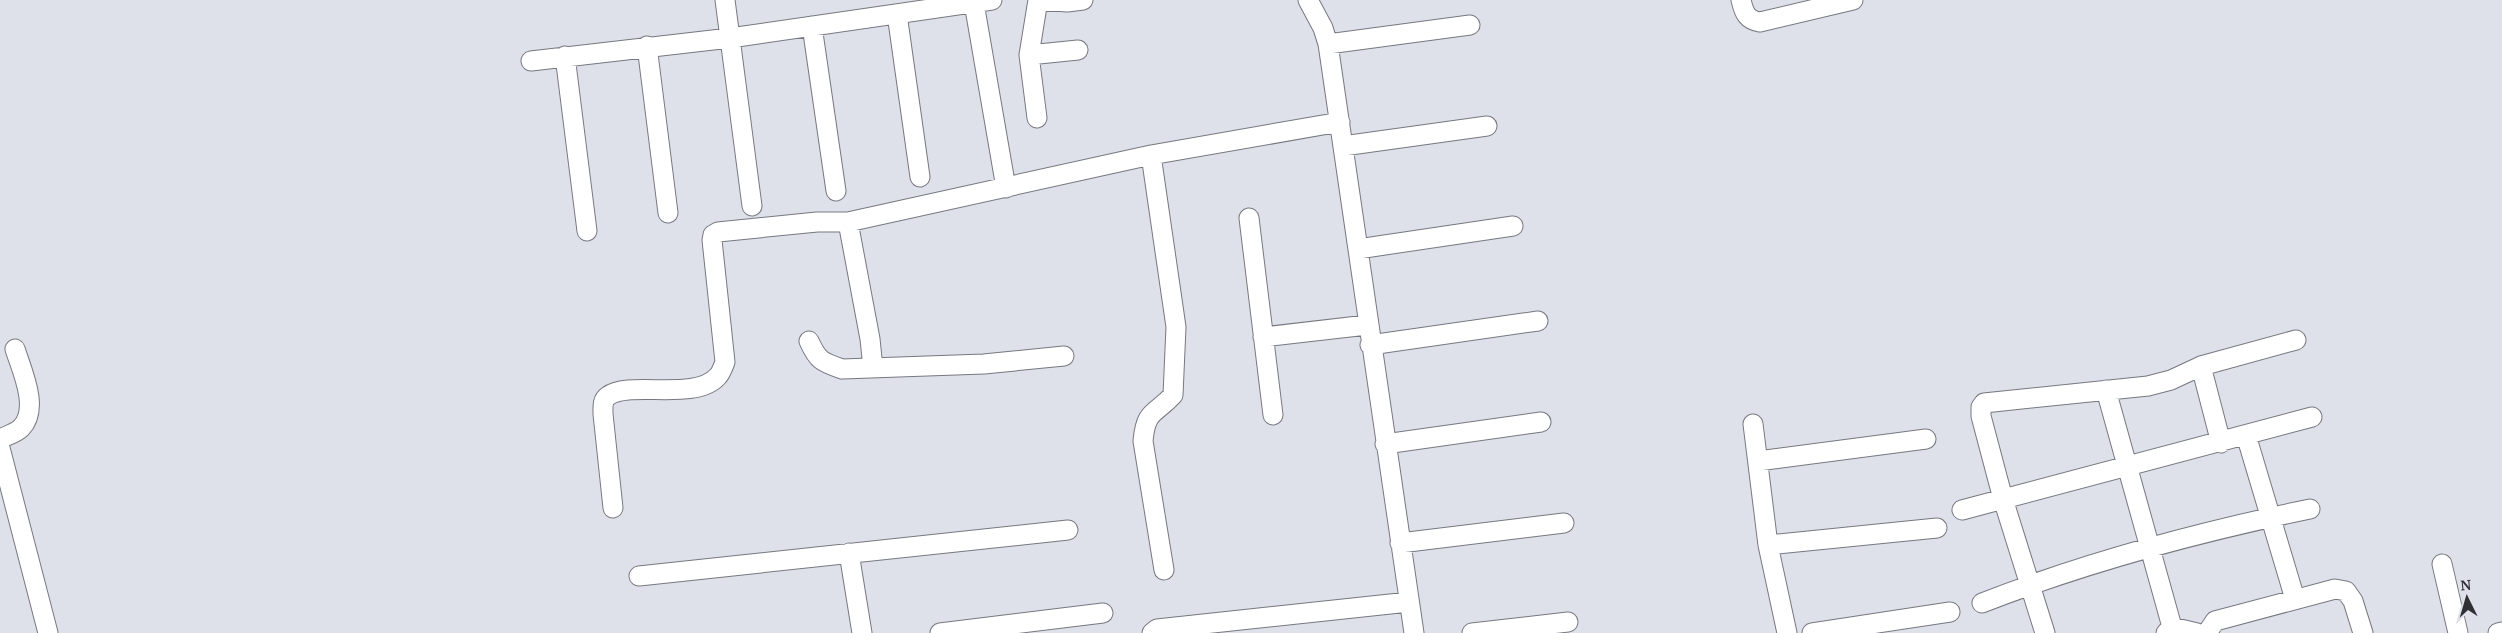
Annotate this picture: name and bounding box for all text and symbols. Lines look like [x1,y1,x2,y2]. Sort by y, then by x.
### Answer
north arrow [2442,573,2492,623]
text: N [2460,575,2472,594]

